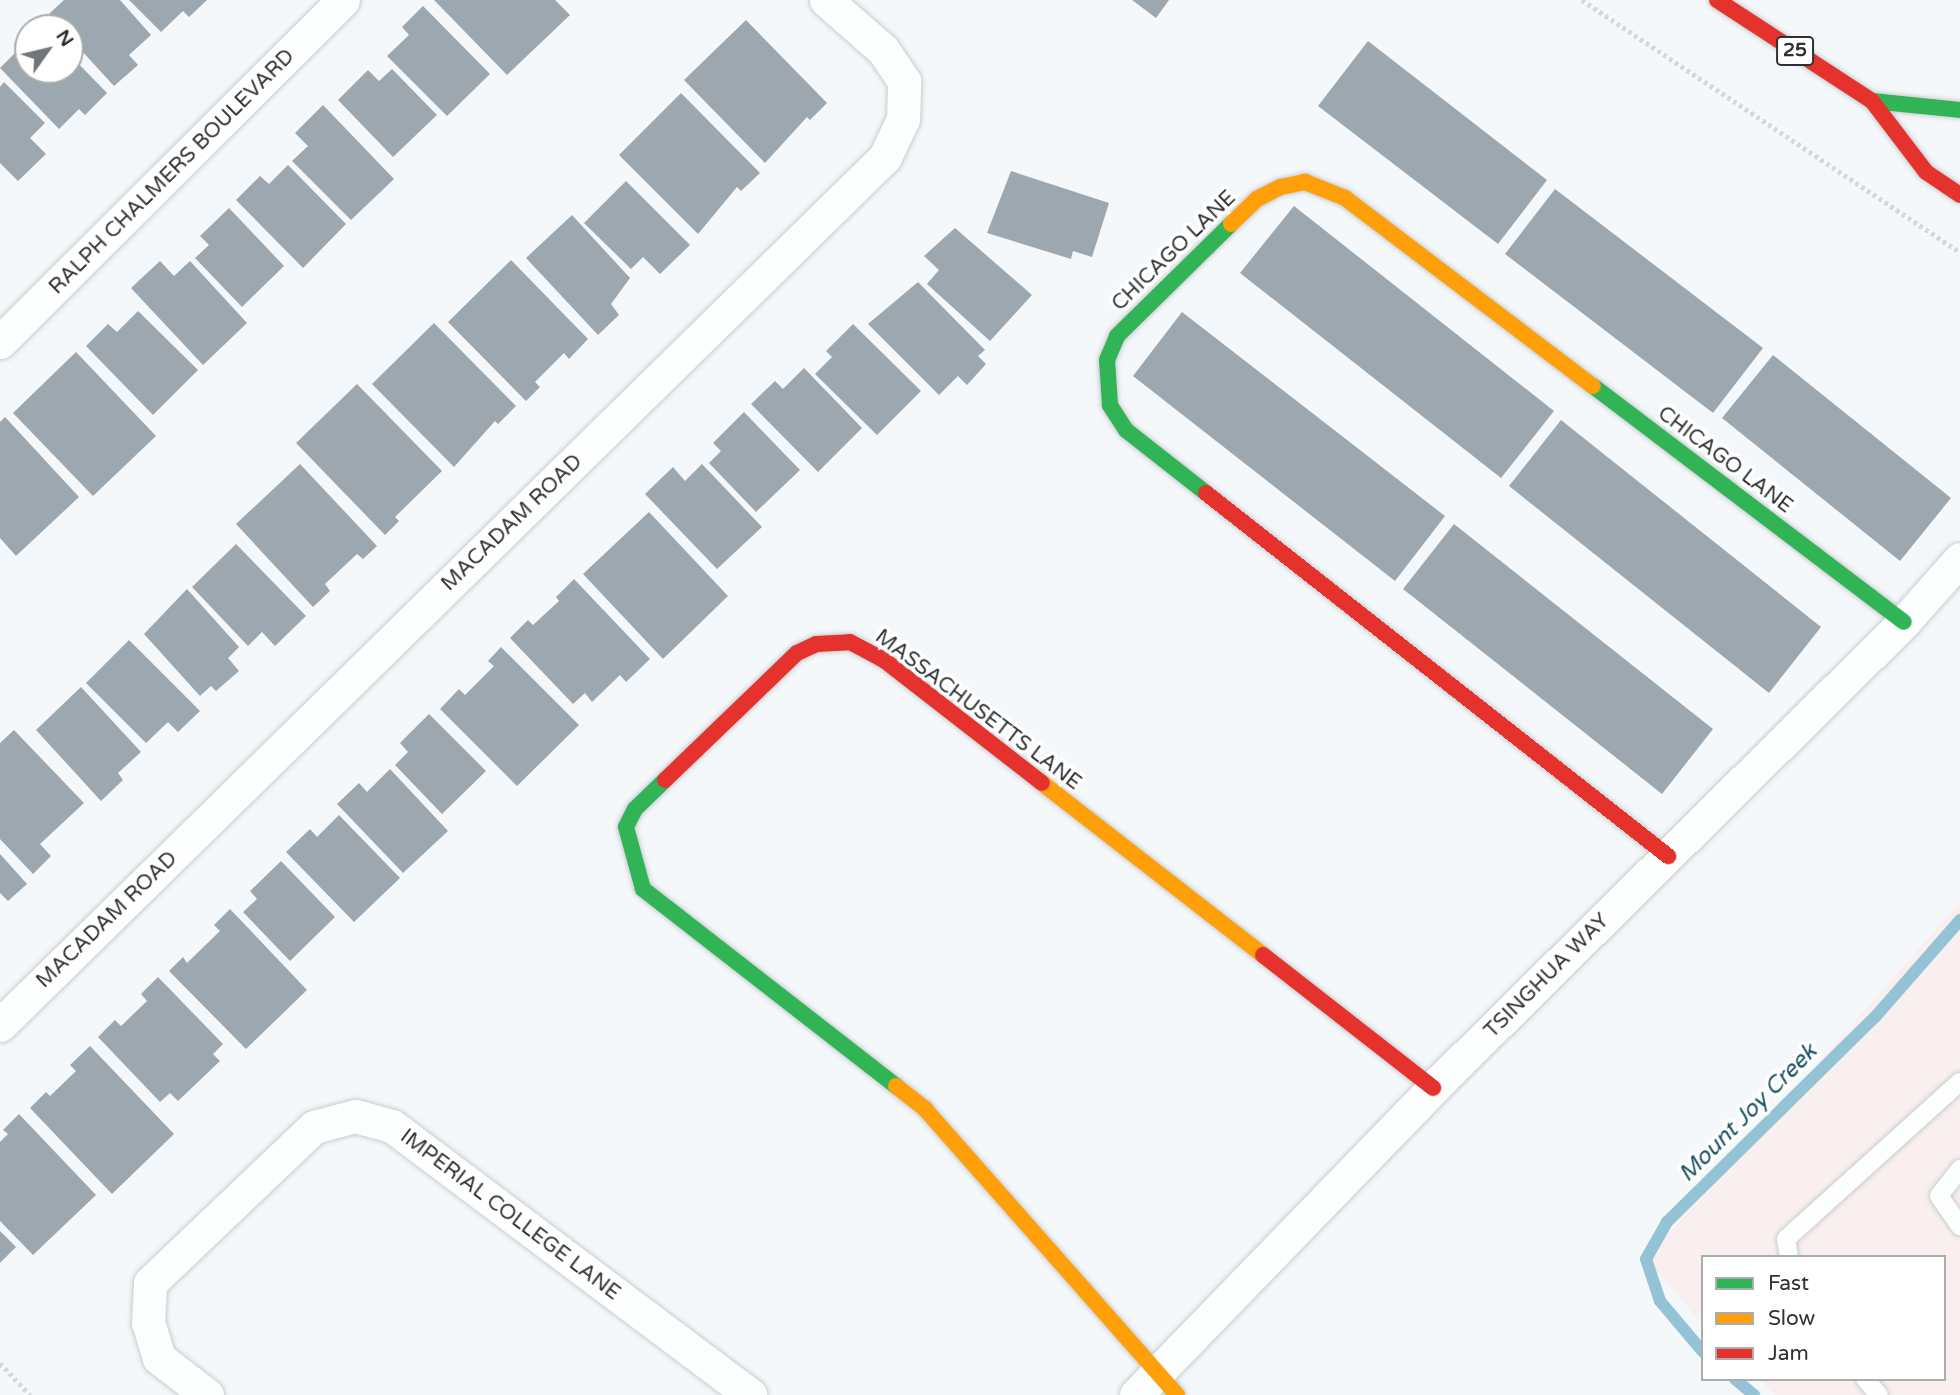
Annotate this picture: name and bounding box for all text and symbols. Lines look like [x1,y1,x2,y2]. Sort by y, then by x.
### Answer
north arrow [14,14,84,84]
text: N [51,26,78,51]
road number: 25 [1776,36,1814,66]
street label: RALPH CHALMERS BOULEVARD [44,44,300,300]
street label: CHICAGO LANE [1107,186,1241,316]
street label: CHICAGO LANE [1653,401,1797,519]
street label: MACADAM ROAD [436,449,588,597]
street label: MASSACHUSETTS LANE [870,624,1086,796]
street label: MACADAM ROAD [31,846,183,994]
street label: TSINGHUA WAY [1479,908,1615,1044]
water label: Mount Joy Creek [1673,1038,1823,1188]
street label: IMPERIAL COLLEGE LANE [395,1124,625,1306]
legend [1701,1255,1946,1381]
text: Fast [1768,1271,1809,1296]
text: Slow [1768,1306,1815,1331]
text: Jam [1768,1341,1809,1366]

